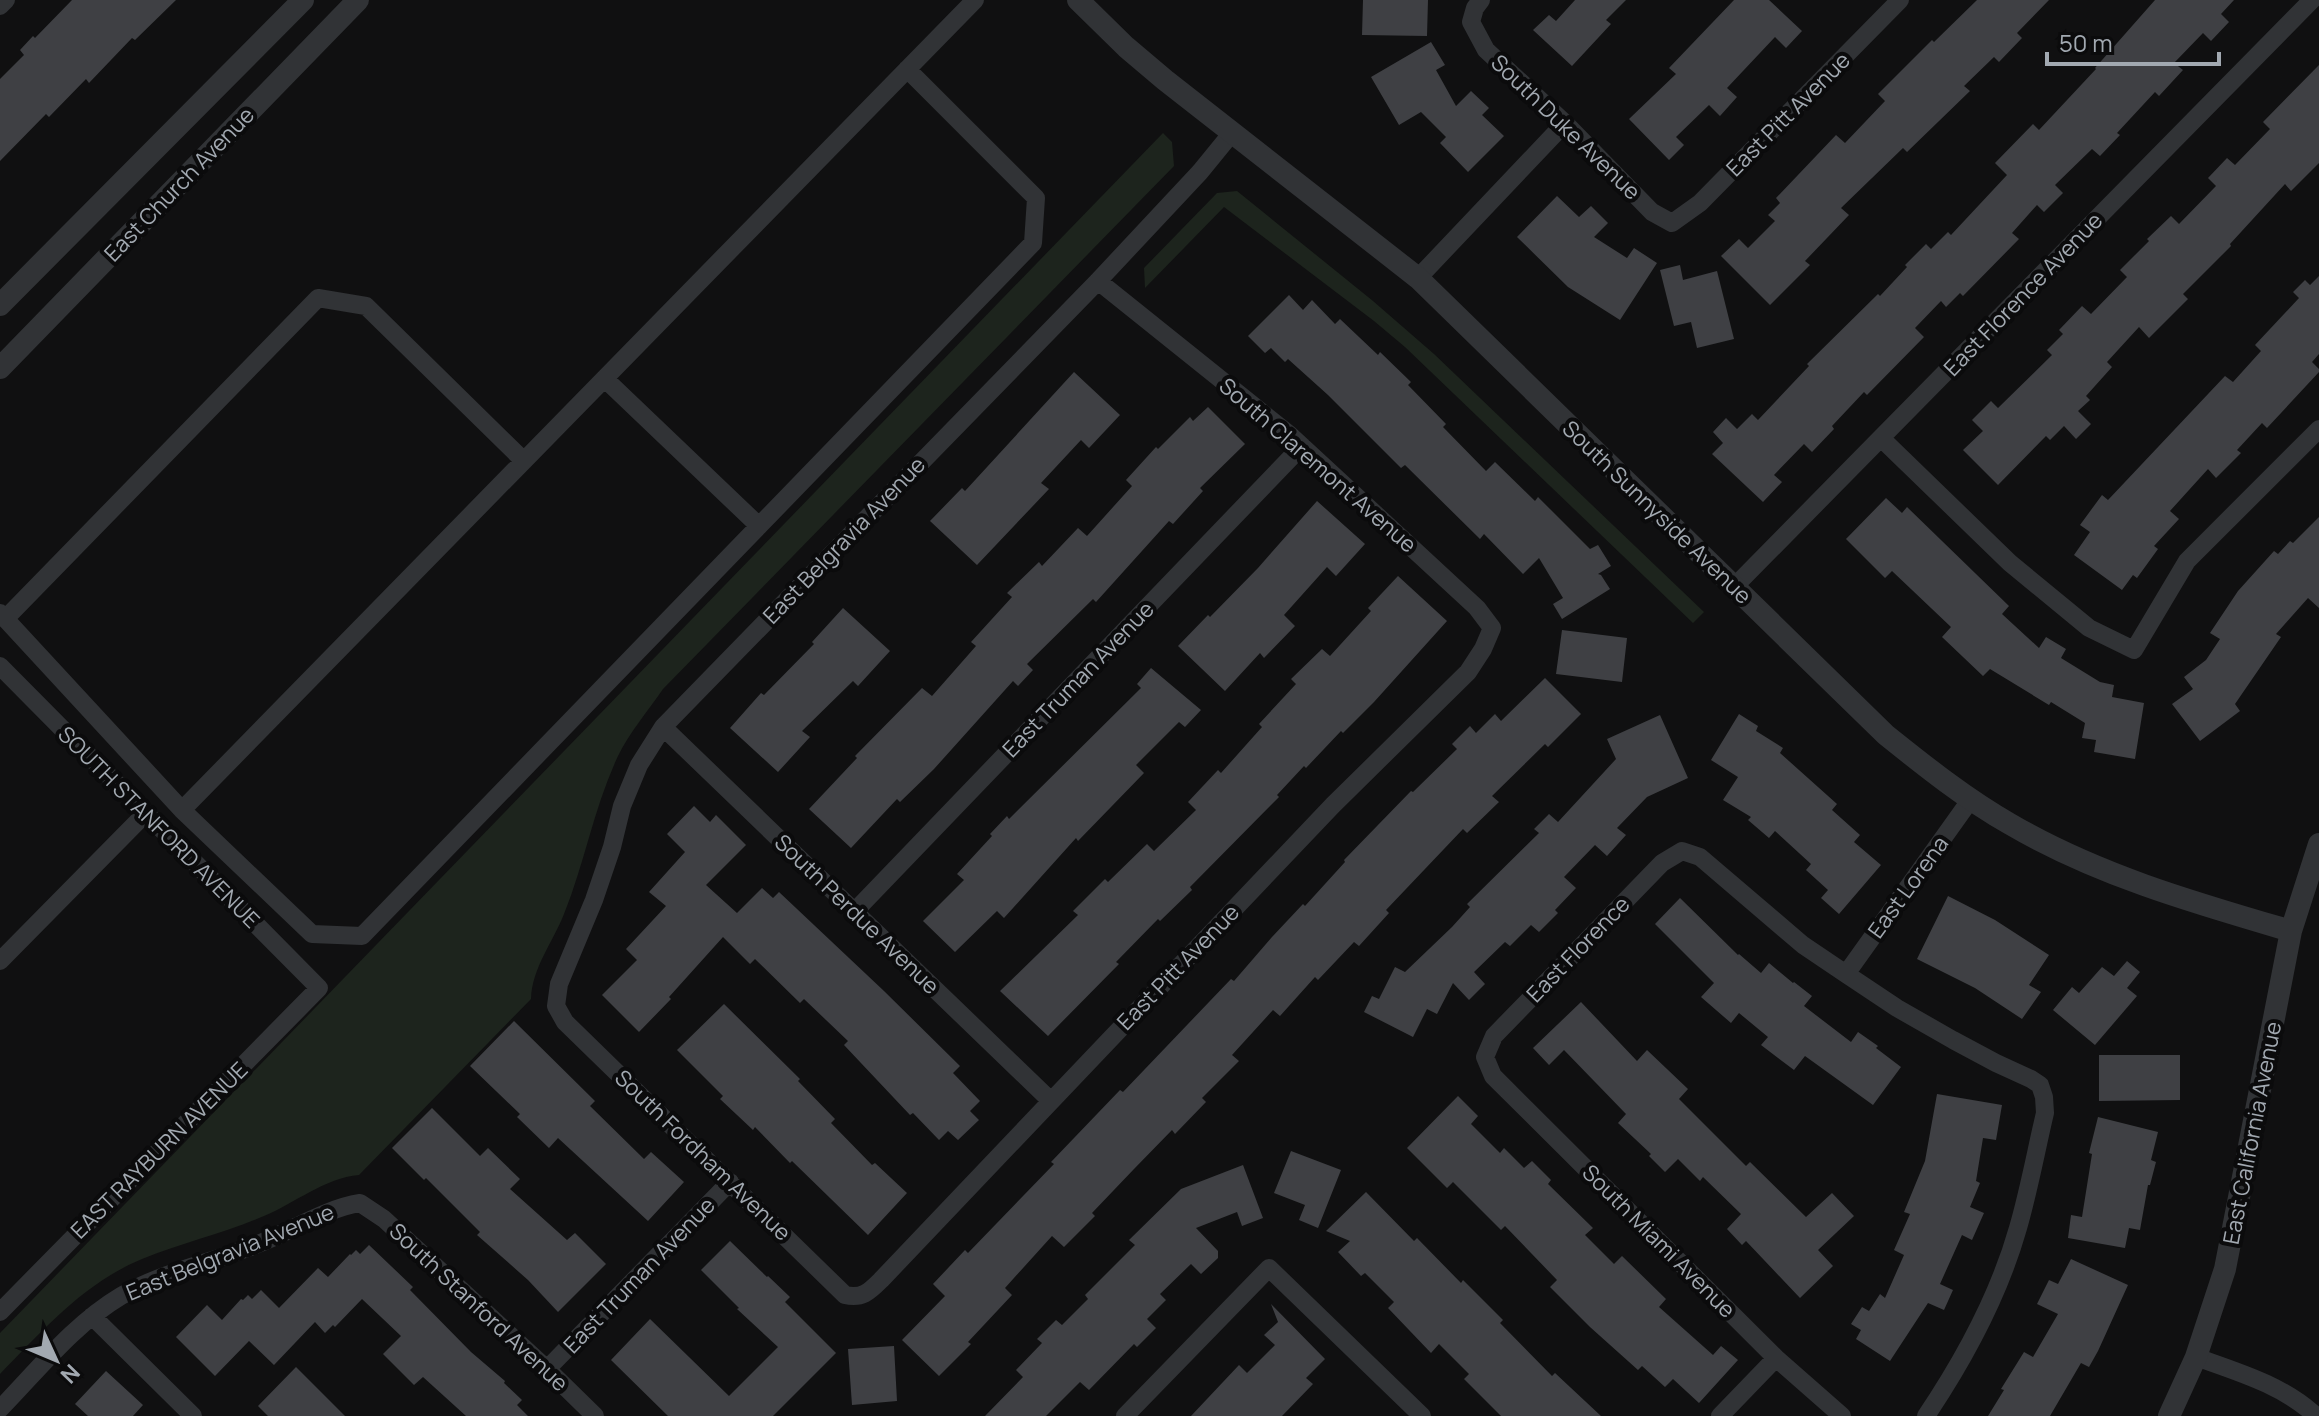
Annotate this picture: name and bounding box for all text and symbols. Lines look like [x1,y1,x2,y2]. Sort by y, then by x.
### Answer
scale bar [2047,16,2219,66]
text: 50 m [2059,26,2113,59]
street label: East Pitt Avenue [1719,45,1857,183]
street label: South Duke Avenue [1485,48,1647,206]
street label: East Church Avenue [97,100,261,268]
street label: East Florence Avenue [1937,206,2109,382]
street label: South Claremont Avenue [1213,371,1423,559]
street label: South Sunnyside Avenue [1556,414,1758,610]
street label: East Belgravia Avenue [756,450,932,630]
street label: East Truman Avenue [996,594,1161,764]
street label: SOUTH STANFORD AVENUE [52,720,266,934]
street label: South Perdue Avenue [768,827,946,1001]
street label: East Lorena [1861,830,1955,944]
street label: East Florence [1520,889,1636,1009]
street label: East Pitt Avenue [1110,898,1246,1036]
street label: East California Avenue [2216,1019,2288,1247]
street label: EAST RAYBURN AVENUE [64,1055,254,1245]
street label: South Fordham Avenue [608,1063,798,1247]
street label: South Miami Avenue [1576,1158,1742,1324]
street label: East Truman Avenue [557,1190,722,1360]
street label: East Belgravia Avenue [122,1197,338,1307]
street label: South Stanford Avenue [383,1216,575,1398]
north arrow [16,1320,96,1400]
text: N [54,1358,87,1390]

